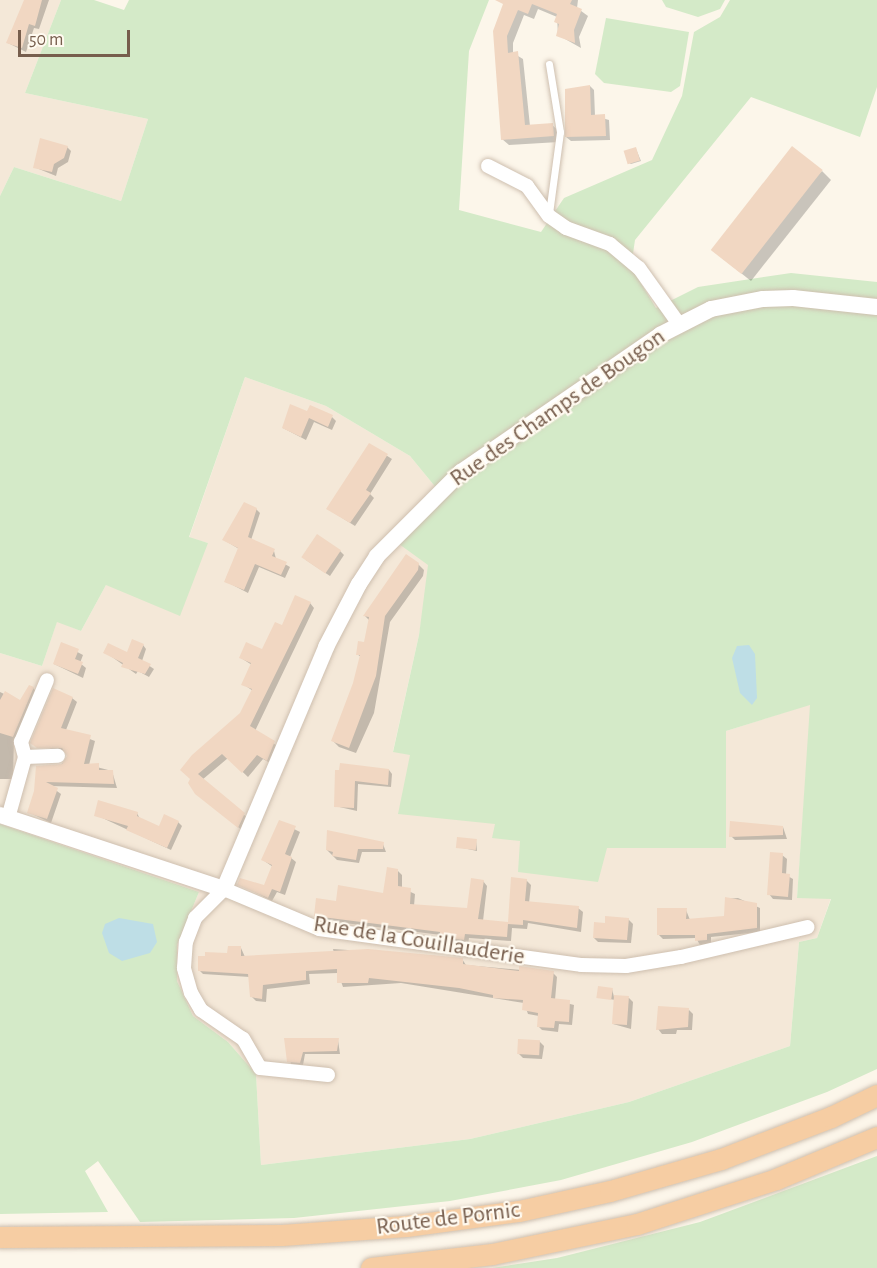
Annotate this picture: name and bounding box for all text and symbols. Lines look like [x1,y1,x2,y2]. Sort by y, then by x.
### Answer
scale bar [21,18,134,56]
text: 50 m [29,31,63,49]
street label: Rue des Champs de Bougon [445,323,671,493]
street label: Rue de la Couillauderie [311,910,527,972]
street label: Route de Pornic [375,1196,521,1242]

